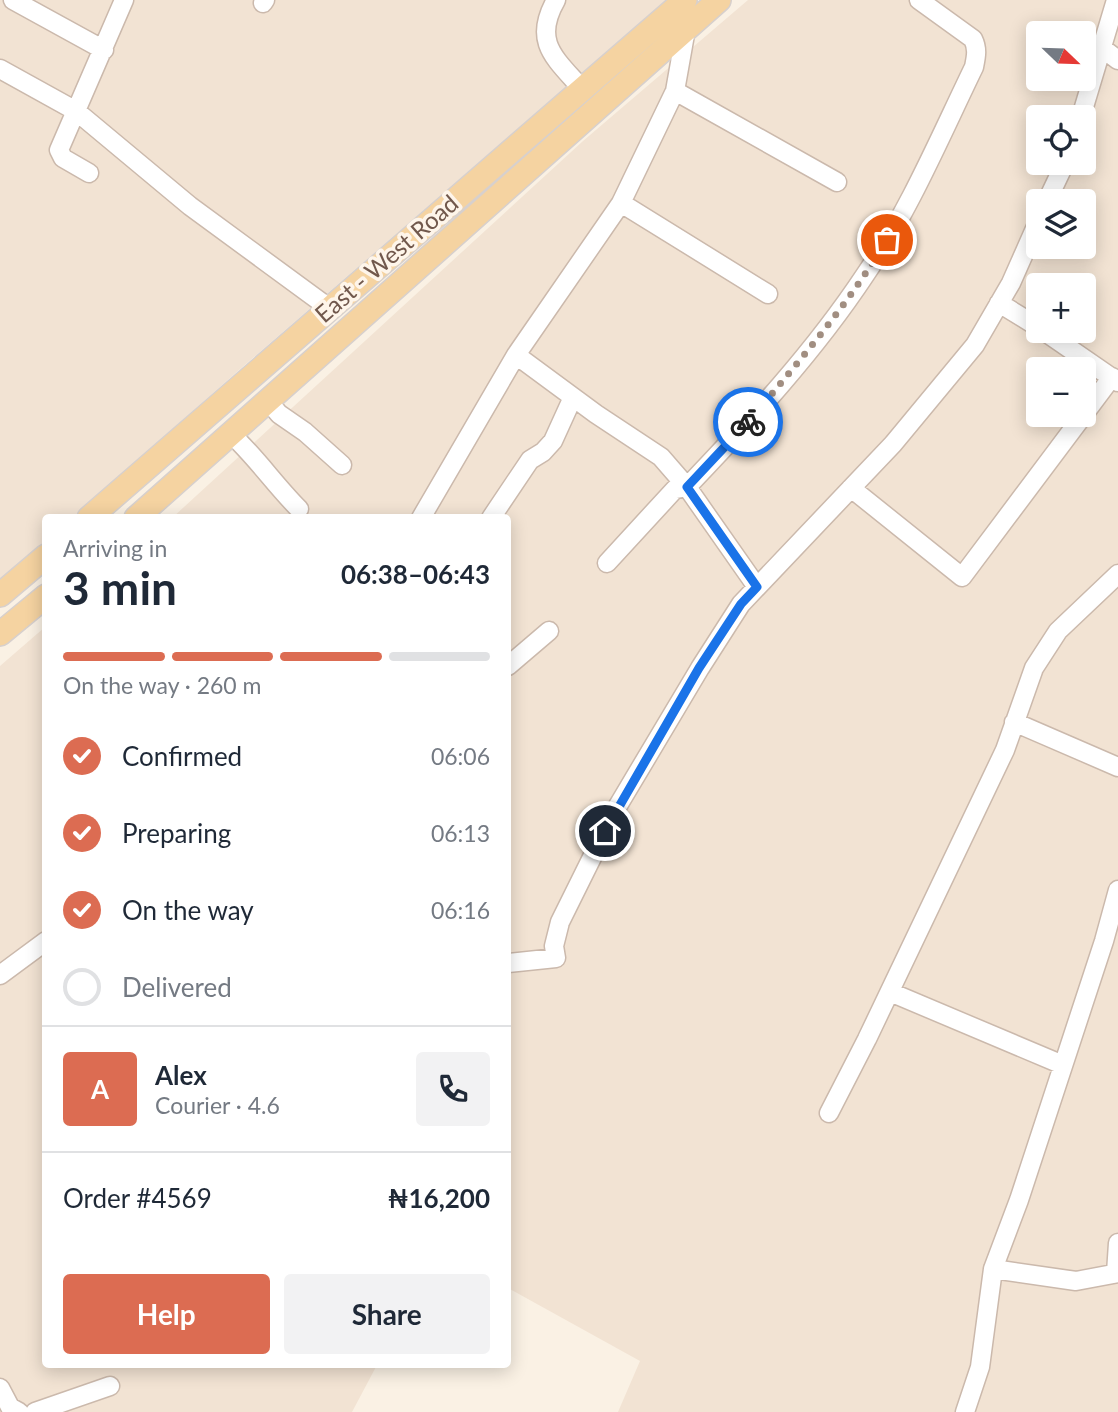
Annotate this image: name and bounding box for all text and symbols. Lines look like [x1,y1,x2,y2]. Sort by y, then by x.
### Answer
north arrow [1026,21,1096,91]
map controls [1026,21,1096,427]
button: locate [1026,105,1096,175]
street label: East - West Road [309,188,463,328]
button: layers [1026,189,1096,259]
pin [857,210,917,270]
icon: bag [868,221,906,259]
button: + [1026,273,1096,343]
button: − [1026,357,1096,427]
courier [713,387,783,457]
icon: bike [729,403,767,441]
text: Arriving in [63,534,167,562]
text: 06:38–06:43 [341,558,490,590]
text: 3 min [63,560,177,615]
text: On the way · 260 m [63,671,262,699]
icon: check [63,737,101,775]
text: Confirmed [122,740,242,772]
text: 06:06 [431,742,490,770]
pin [575,801,635,861]
icon: home [586,812,624,850]
icon: check [63,814,101,852]
text: Preparing [122,817,231,849]
text: 06:13 [431,819,490,847]
icon: check [63,891,101,929]
text: On the way [122,894,254,926]
text: 06:16 [431,896,490,924]
text: Delivered [122,971,232,1003]
button: phone [416,1052,490,1126]
text: Alex [155,1059,207,1091]
text: A [91,1073,109,1105]
text: Courier · 4.6 [155,1091,280,1119]
text: Order #4569 [63,1182,212,1214]
text: ₦16,200 [388,1182,490,1214]
button: Help [63,1274,270,1354]
button: Share [284,1274,490,1354]

